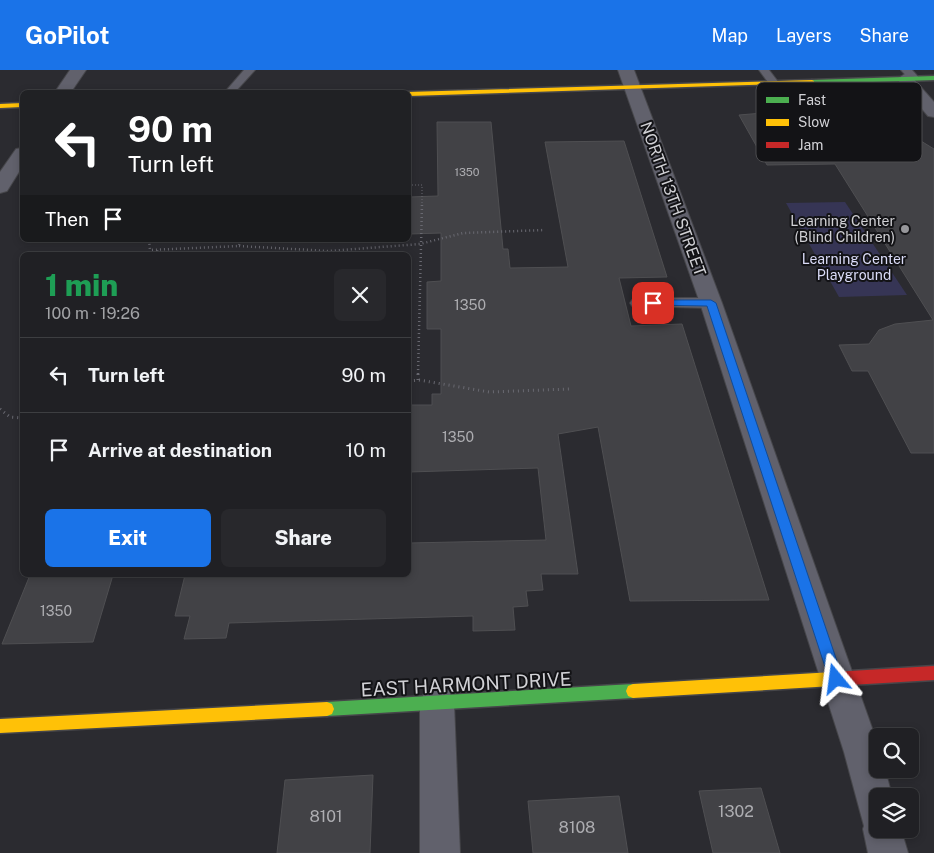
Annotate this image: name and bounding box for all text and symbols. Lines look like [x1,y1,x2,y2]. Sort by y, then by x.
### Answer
text: GoPilot [25,21,109,49]
text: Map [712,25,748,46]
text: Layers [776,25,832,46]
text: Share [860,25,909,46]
legend [756,82,922,162]
text: Fast [798,92,826,108]
text: 90 m [128,109,213,150]
icon: left [45,110,110,175]
text: Slow [798,114,830,130]
street label: NORTH 13TH STREET [636,119,710,279]
text: Jam [798,137,823,153]
text: Turn left [128,151,214,177]
house number: 1350 [454,166,480,178]
icon: arrive [99,205,127,233]
text: Then [45,208,89,230]
place label: Learning Center (Blind Children) [790,213,895,245]
marker: Learning Center (Blind Children) [899,223,911,235]
park label: Learning Center Playground [802,251,906,283]
text: 1 min [45,267,118,303]
button: close [334,269,386,321]
pin [632,282,674,324]
icon: arrive [639,289,667,317]
house number: 1350 [454,297,486,313]
text: 100 m · 19:26 [45,304,140,323]
icon: left [45,361,73,389]
text: Turn left [88,364,165,386]
text: 90 m [342,364,386,386]
house number: 1350 [442,429,474,445]
icon: arrive [45,436,73,464]
text: Arrive at destination [88,439,272,461]
text: 10 m [346,439,386,461]
button: Exit [45,509,211,567]
button: Share [221,509,386,567]
house number: 1350 [40,603,72,619]
position arrow [809,652,861,704]
street label: EAST HARMONT DRIVE [360,667,572,701]
map controls [869,728,919,838]
button: search [869,728,919,778]
button: layers [869,788,919,838]
house number: 1302 [718,802,754,821]
house number: 8101 [309,807,343,826]
house number: 8108 [559,818,595,837]

